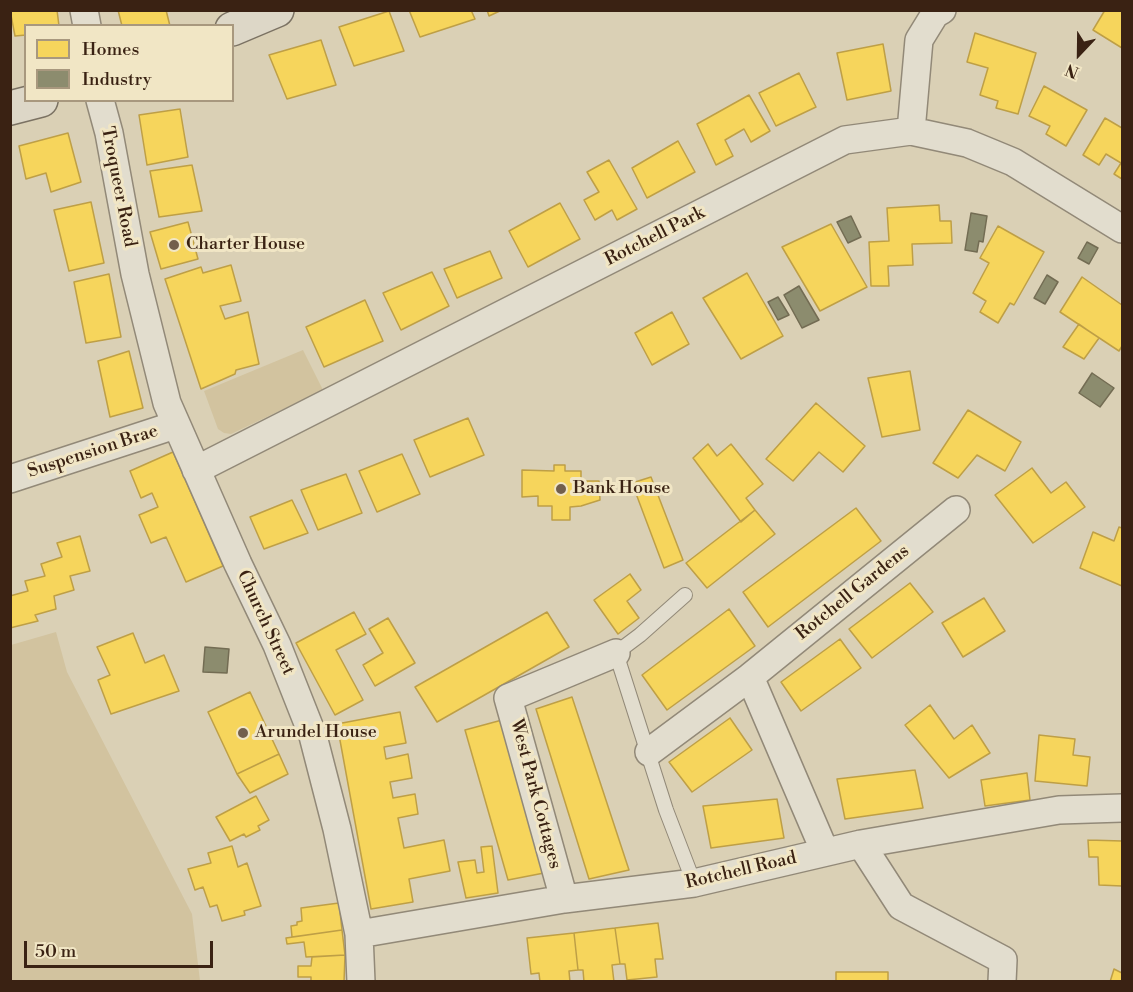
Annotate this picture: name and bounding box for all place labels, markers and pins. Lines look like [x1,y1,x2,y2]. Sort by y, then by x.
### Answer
place label: Charter House [186,234,305,256]
marker: Charter House [167,238,181,252]
place label: Bank House [573,478,670,500]
marker: Bank House [554,482,568,496]
place label: Arundel House [255,722,377,744]
marker: Arundel House [236,726,250,740]

